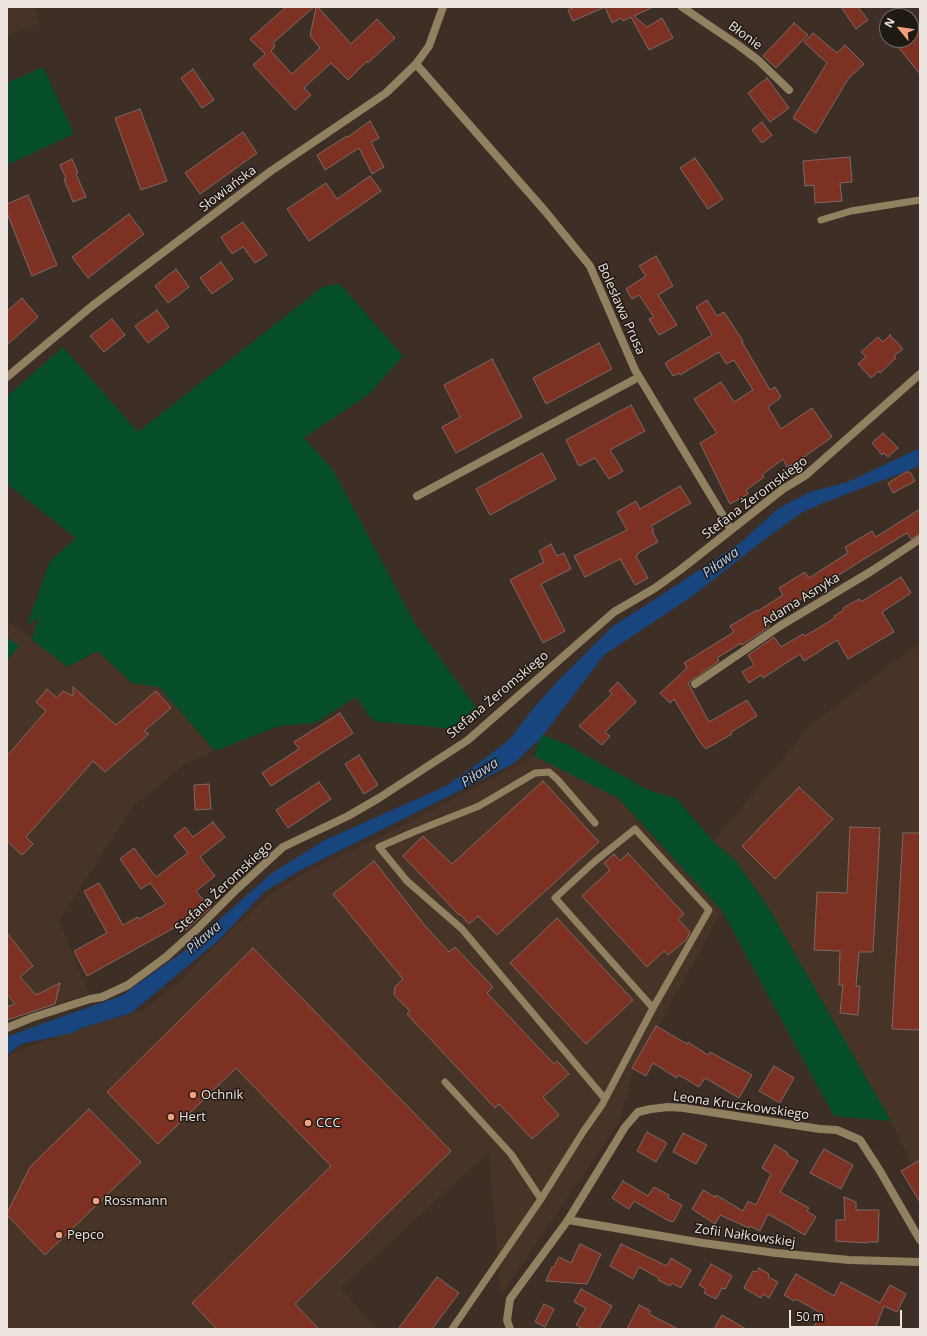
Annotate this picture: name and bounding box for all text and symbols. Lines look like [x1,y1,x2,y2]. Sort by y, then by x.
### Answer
north arrow [879,8,919,48]
text: N [880,15,898,30]
street label: Błonie [725,19,765,53]
street label: Słowiańska [197,163,259,215]
street label: Bolesława Prusa [594,261,648,357]
street label: Stefana Żeromskiego [699,453,811,543]
water label: Piława [700,544,742,582]
street label: Adama Asnyka [759,570,843,630]
street label: Stefana Żeromskiego [444,648,552,742]
water label: Piława [458,755,502,791]
street label: Stefana Żeromskiego [172,838,276,936]
water label: Piława [183,918,225,958]
place label: Ochnik [201,1087,243,1103]
street label: Leona Kruczkowskiego [672,1089,810,1123]
marker: Ochnik [188,1090,198,1100]
place label: Hert [179,1109,206,1125]
marker: Hert [166,1112,176,1122]
place label: CCC [316,1115,341,1131]
marker: CCC [303,1118,313,1128]
place label: Rossmann [104,1193,167,1209]
marker: Rossmann [91,1196,101,1206]
street label: Zofii Nałkowskiej [694,1221,796,1251]
place label: Pepco [67,1227,104,1243]
marker: Pepco [54,1230,64,1240]
scale bar [791,1302,904,1328]
text: 50 m [796,1308,824,1325]

